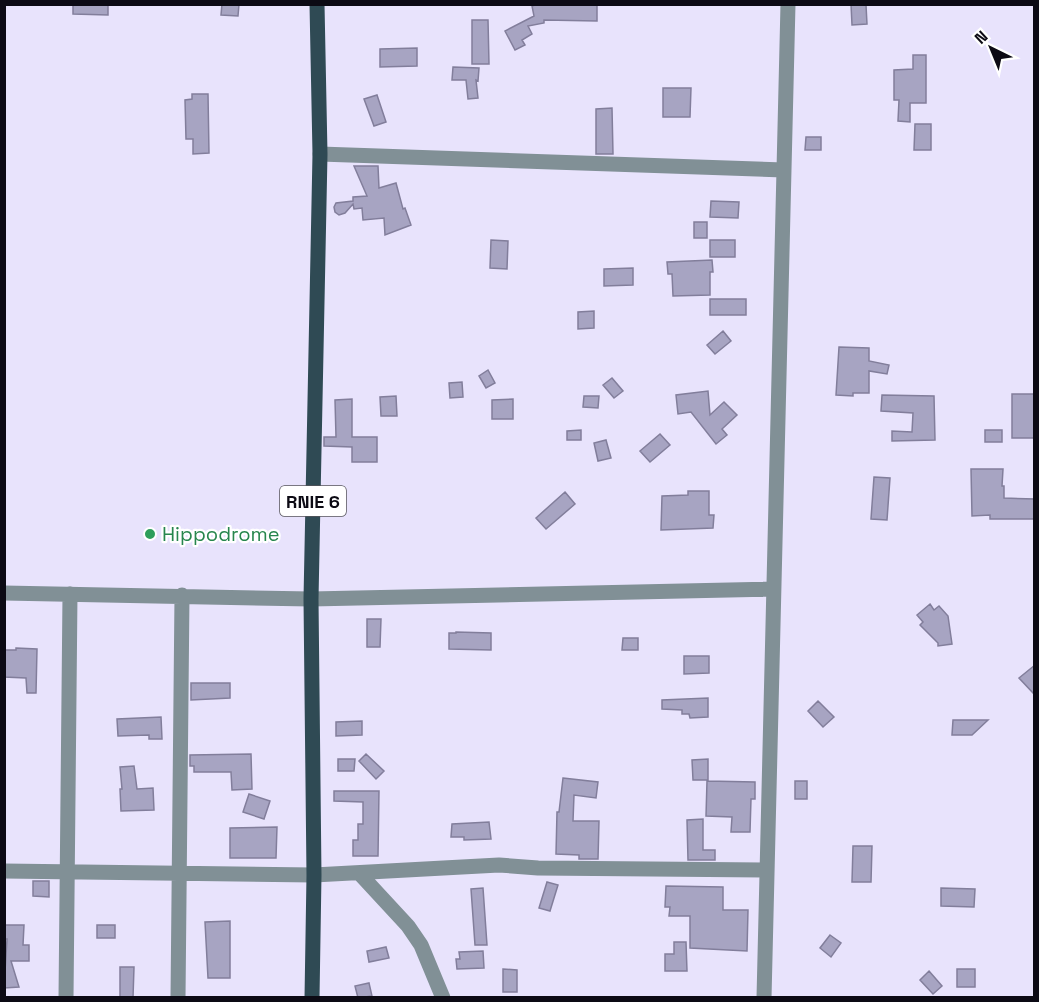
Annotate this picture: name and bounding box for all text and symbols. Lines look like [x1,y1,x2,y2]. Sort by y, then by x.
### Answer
north arrow [961,18,1021,78]
text: N [970,26,992,49]
road number: RNIE 6 [280,486,346,516]
place label: Hippodrome [162,521,280,547]
marker: Hippodrome [143,527,157,541]

